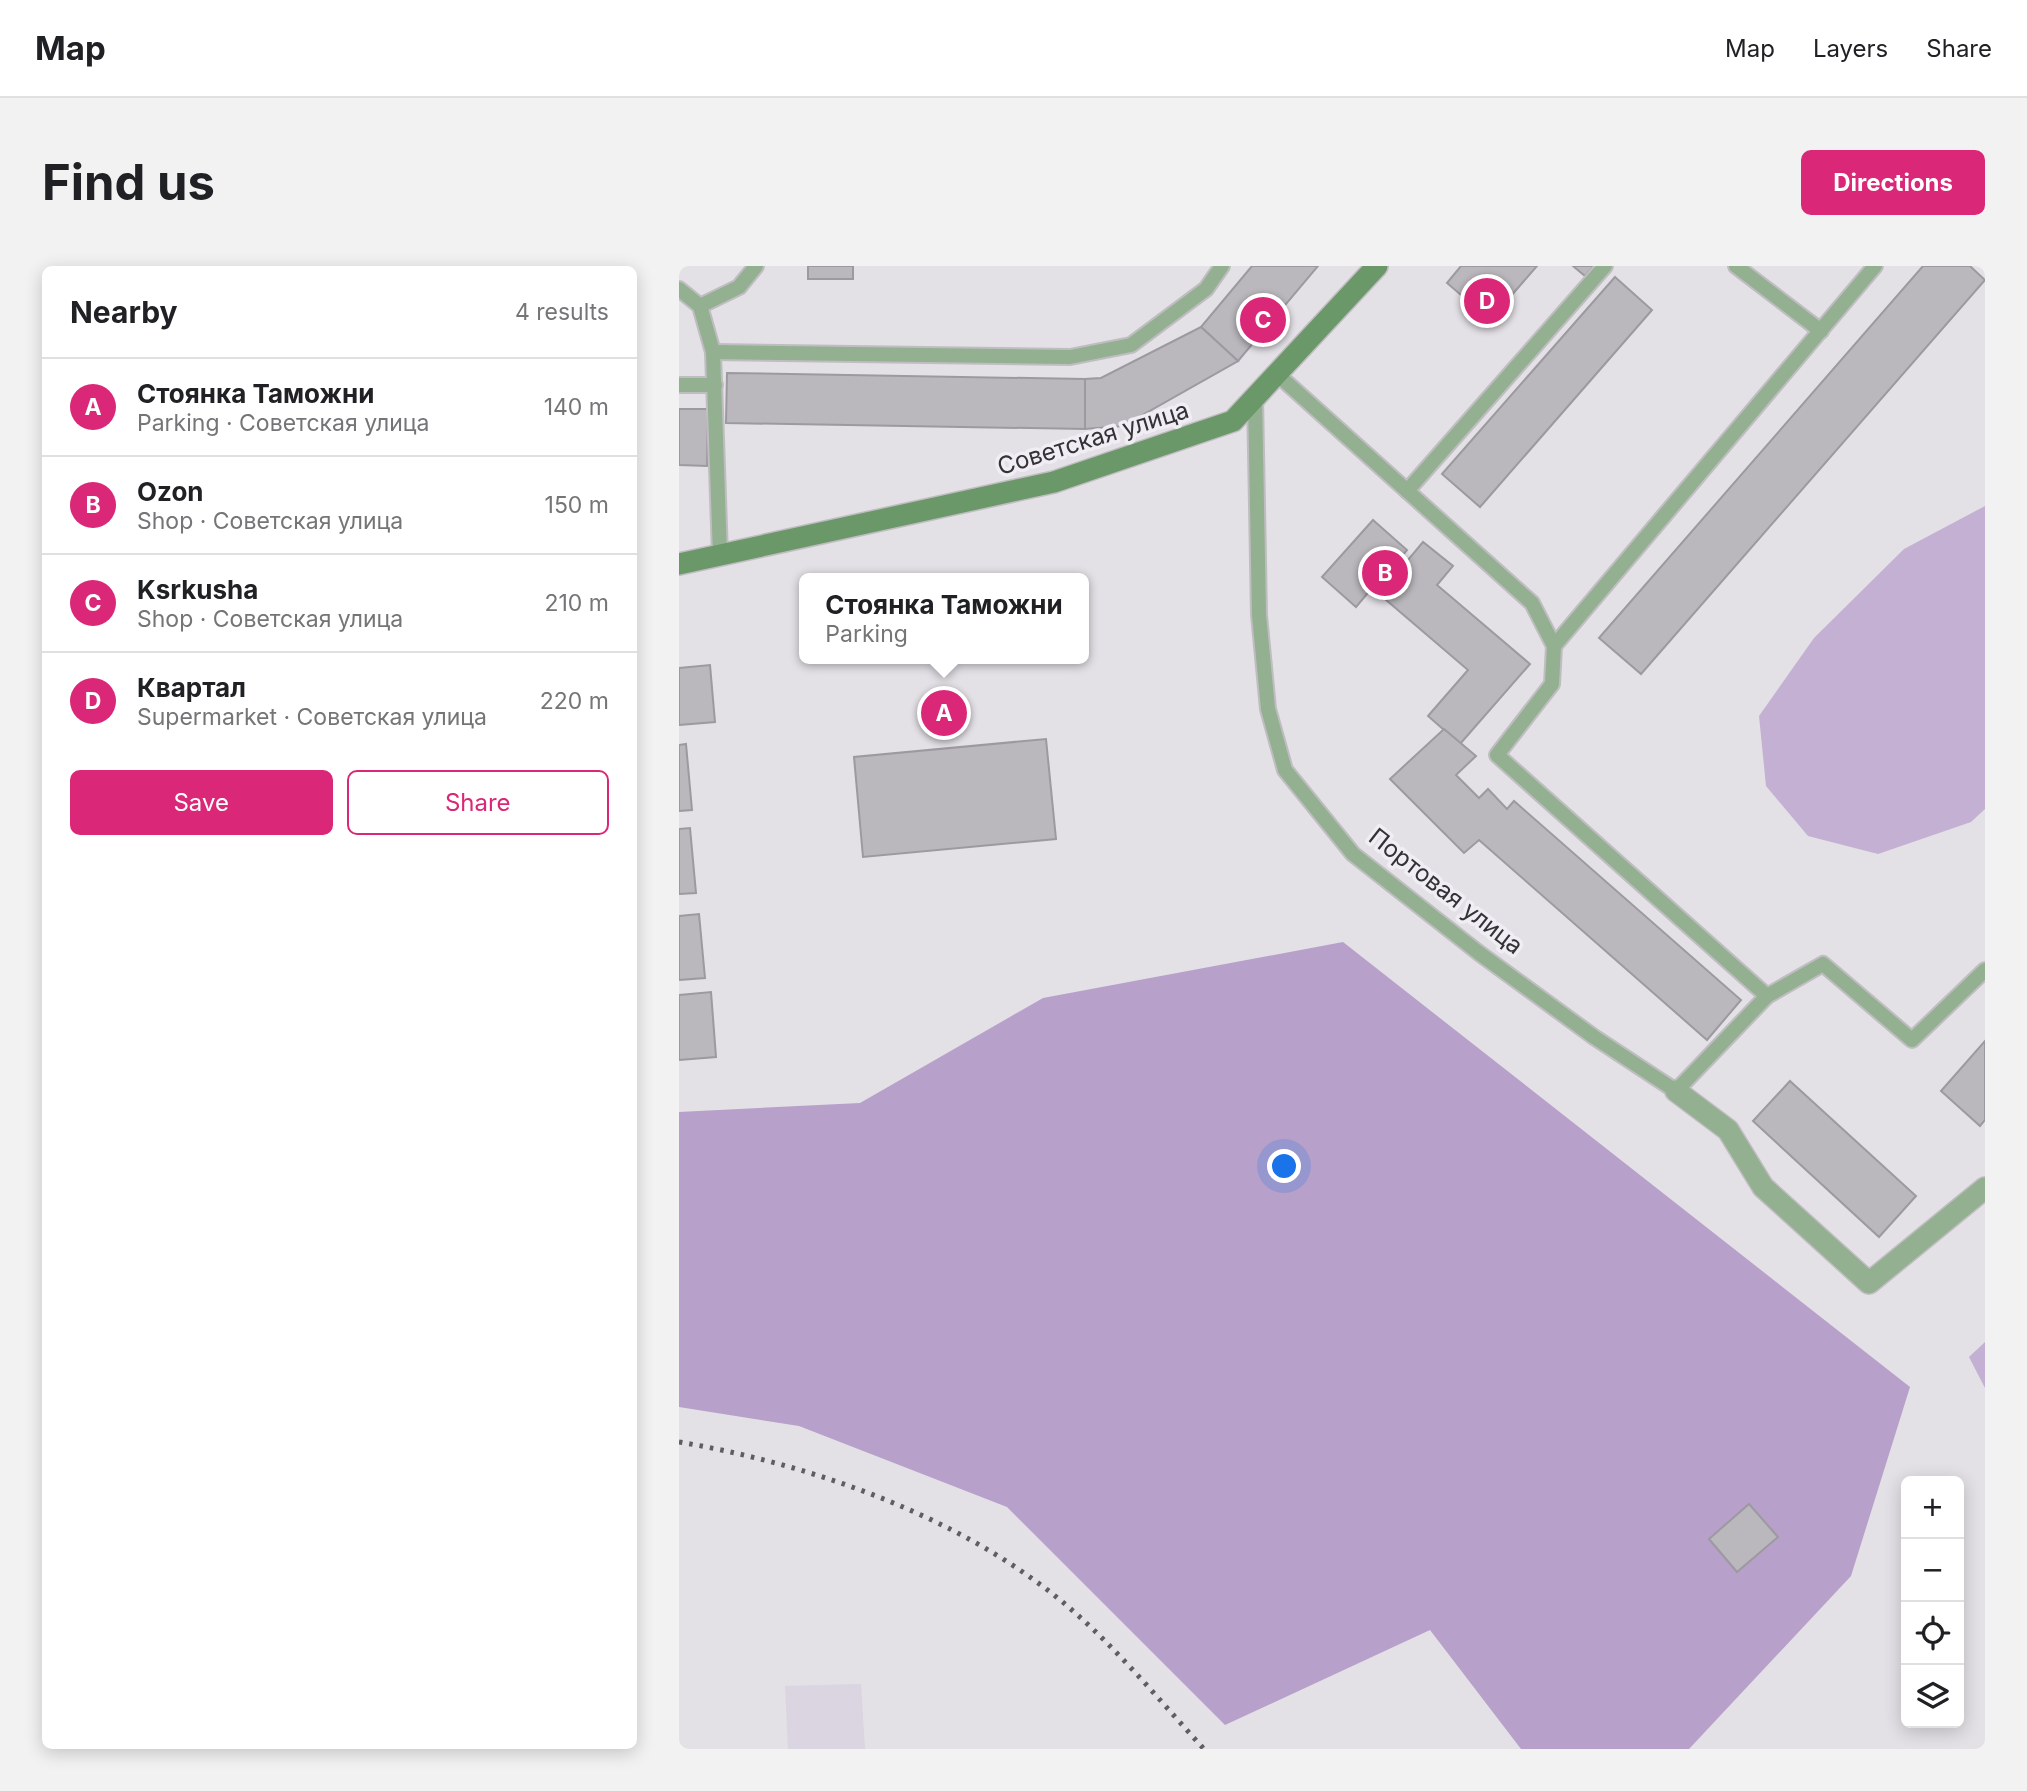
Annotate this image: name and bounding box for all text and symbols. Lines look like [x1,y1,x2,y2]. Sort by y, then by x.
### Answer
text: Map [35,28,106,68]
text: Map [1725,34,1775,63]
text: Layers [1813,34,1888,63]
text: Share [1926,34,1992,63]
button: Directions [1801,150,1985,215]
text: Find us [42,153,215,212]
pin: D [1464,275,1510,327]
text: Nearby [70,294,178,330]
pin: C [1240,294,1286,346]
text: 4 results [515,298,609,326]
text: Стоянка Таможни [137,378,374,409]
text: A [84,393,102,421]
text: 140 m [544,393,609,421]
street label: Советская улица [994,395,1192,481]
text: Parking · Советская улица [137,409,430,437]
text: Ozon [137,476,204,507]
text: B [85,491,101,519]
text: 150 m [545,491,609,519]
text: Shop · Советская улица [137,507,403,535]
pin: B [1362,547,1408,599]
popup [799,573,1089,664]
text: Ksrkusha [137,574,258,605]
text: C [84,589,102,617]
text: 210 m [544,589,609,617]
text: Стоянка Таможни [825,589,1063,620]
text: Shop · Советская улица [137,605,403,633]
text: Parking [825,620,908,648]
text: Квартал [137,672,246,703]
text: D [85,687,101,715]
text: 220 m [540,687,609,715]
pin: A [921,687,967,739]
text: Supermarket · Советская улица [137,703,487,731]
button: Save [70,770,333,835]
button: Share [347,770,609,835]
street label: Портовая улица [1363,822,1529,960]
your location [1267,1149,1301,1183]
map controls [1901,1476,1964,1728]
button: + [1901,1476,1964,1539]
button: − [1901,1539,1964,1602]
button: locate [1901,1602,1964,1665]
button: layers [1901,1665,1964,1728]

